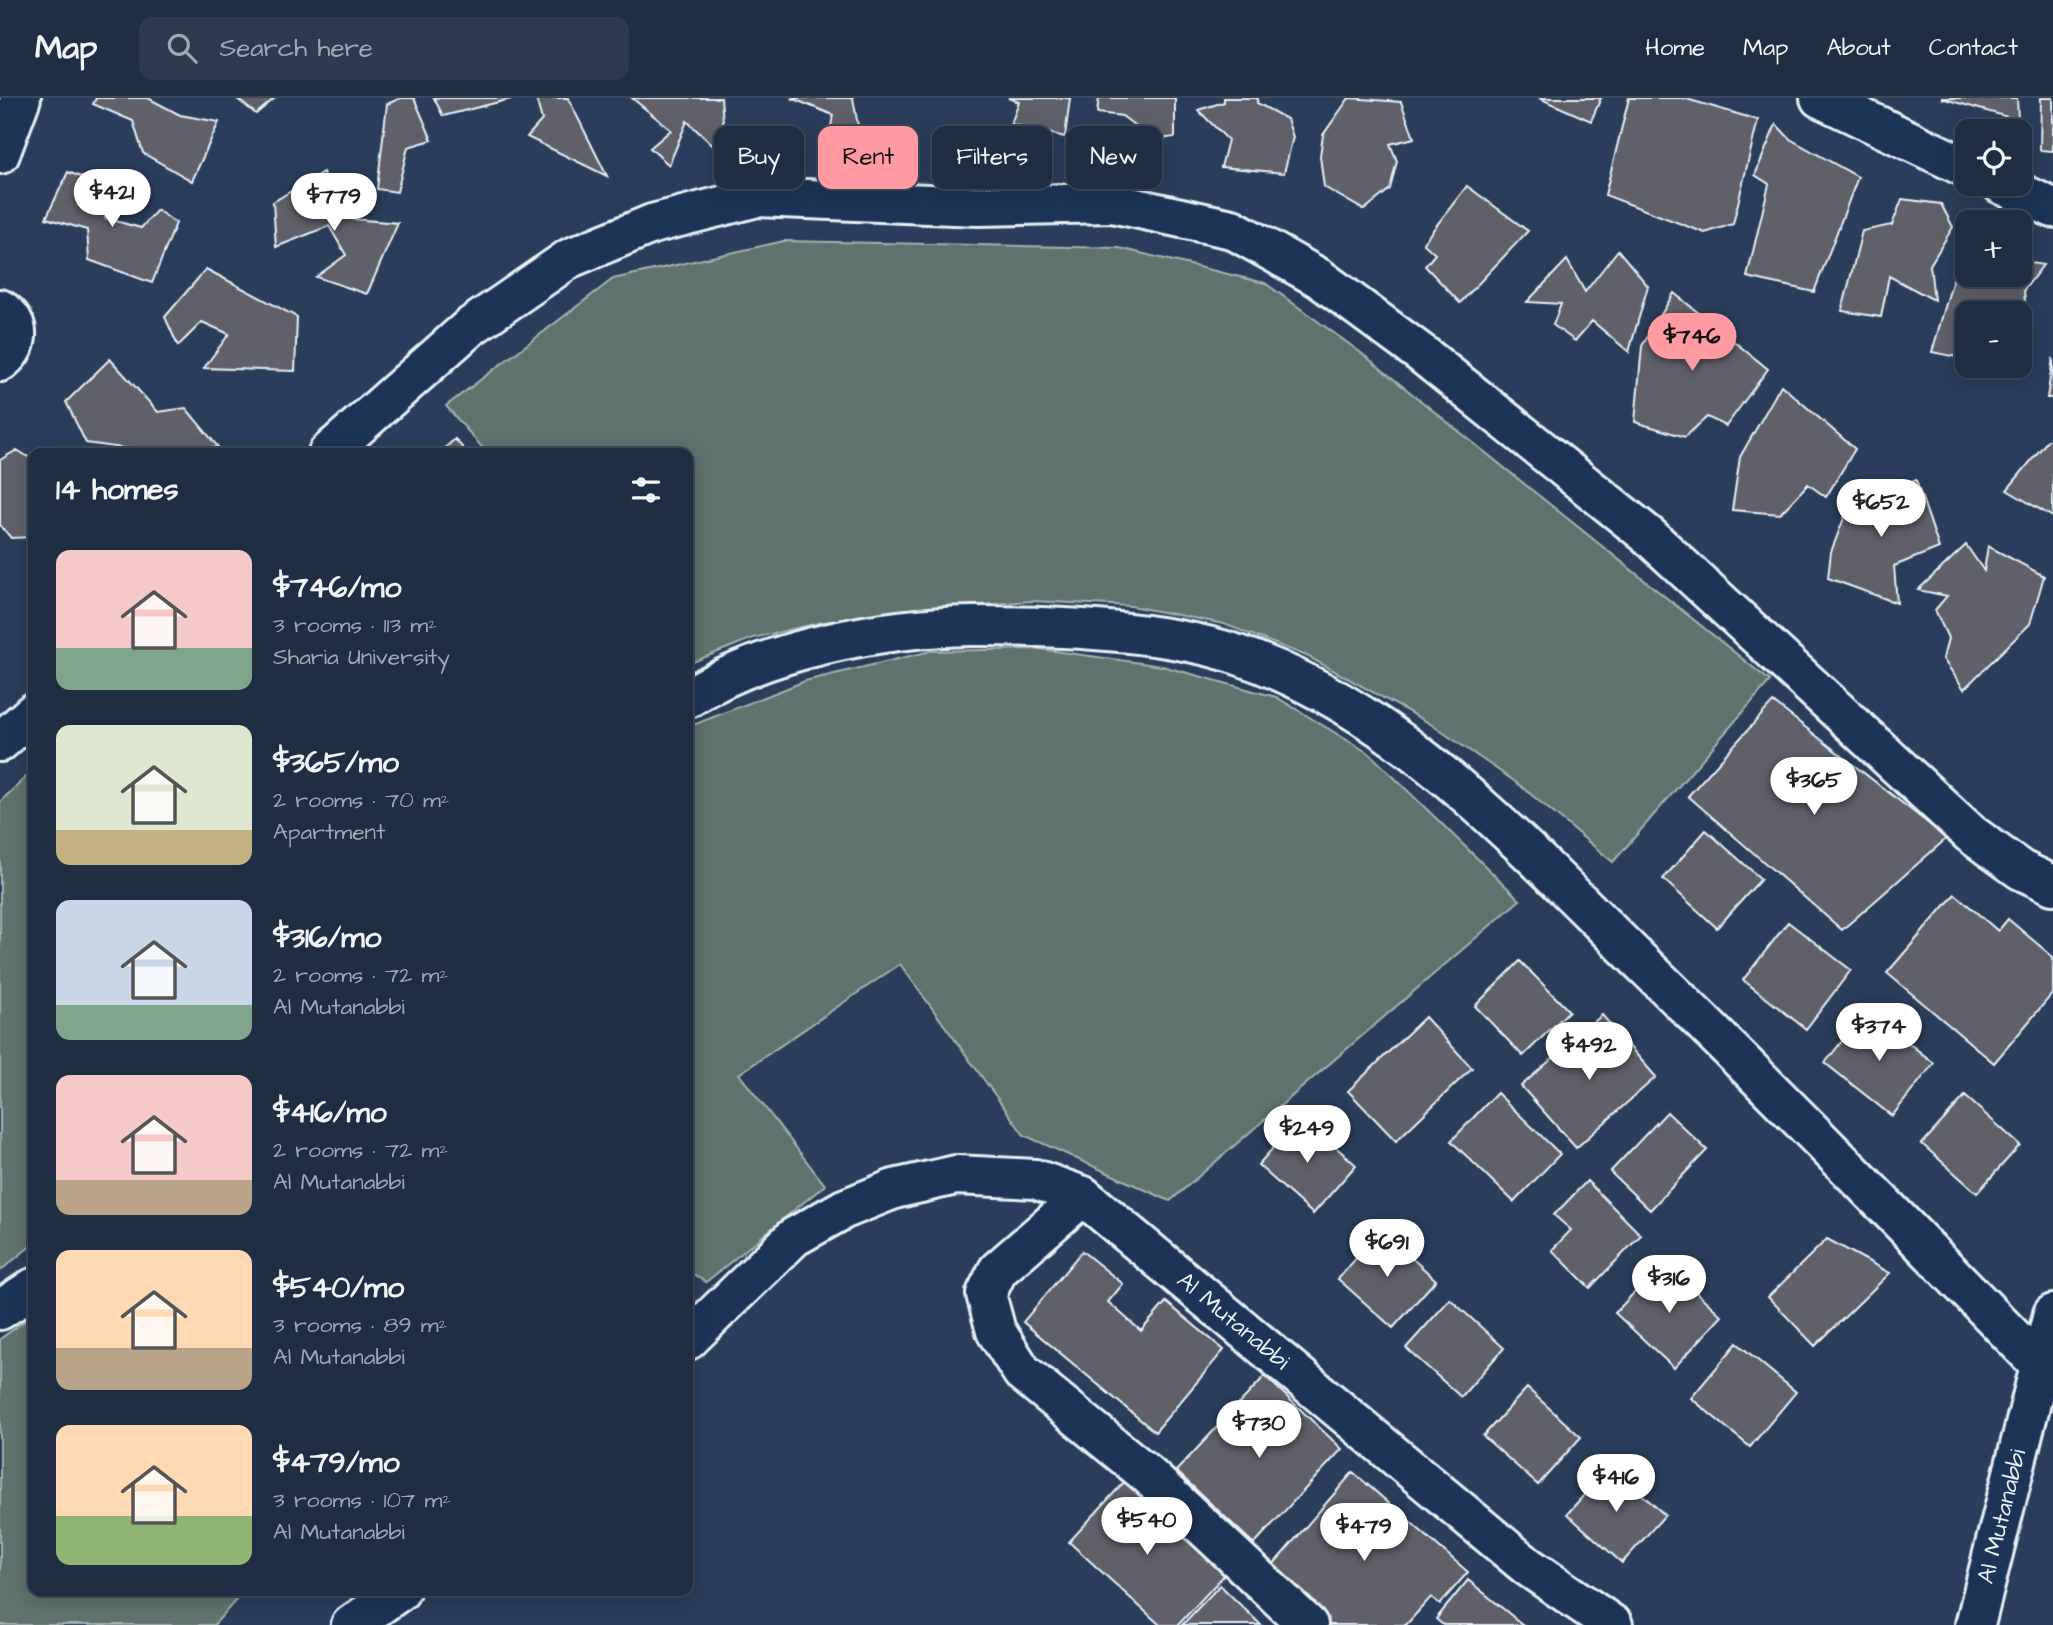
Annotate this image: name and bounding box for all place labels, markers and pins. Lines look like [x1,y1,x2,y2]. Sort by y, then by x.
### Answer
pin: $421 [71,170,153,229]
pin: $779 [293,174,375,233]
pin: $746 [1651,314,1733,373]
pin: $652 [1840,480,1922,539]
pin: $365 [1773,758,1855,817]
pin: $374 [1838,1004,1920,1063]
pin: $492 [1548,1023,1630,1082]
pin: $249 [1266,1105,1348,1165]
pin: $691 [1346,1220,1428,1279]
pin: $316 [1628,1256,1710,1315]
pin: $730 [1218,1400,1300,1460]
pin: $416 [1575,1454,1657,1514]
pin: $540 [1106,1498,1188,1557]
pin: $479 [1323,1504,1405,1563]

